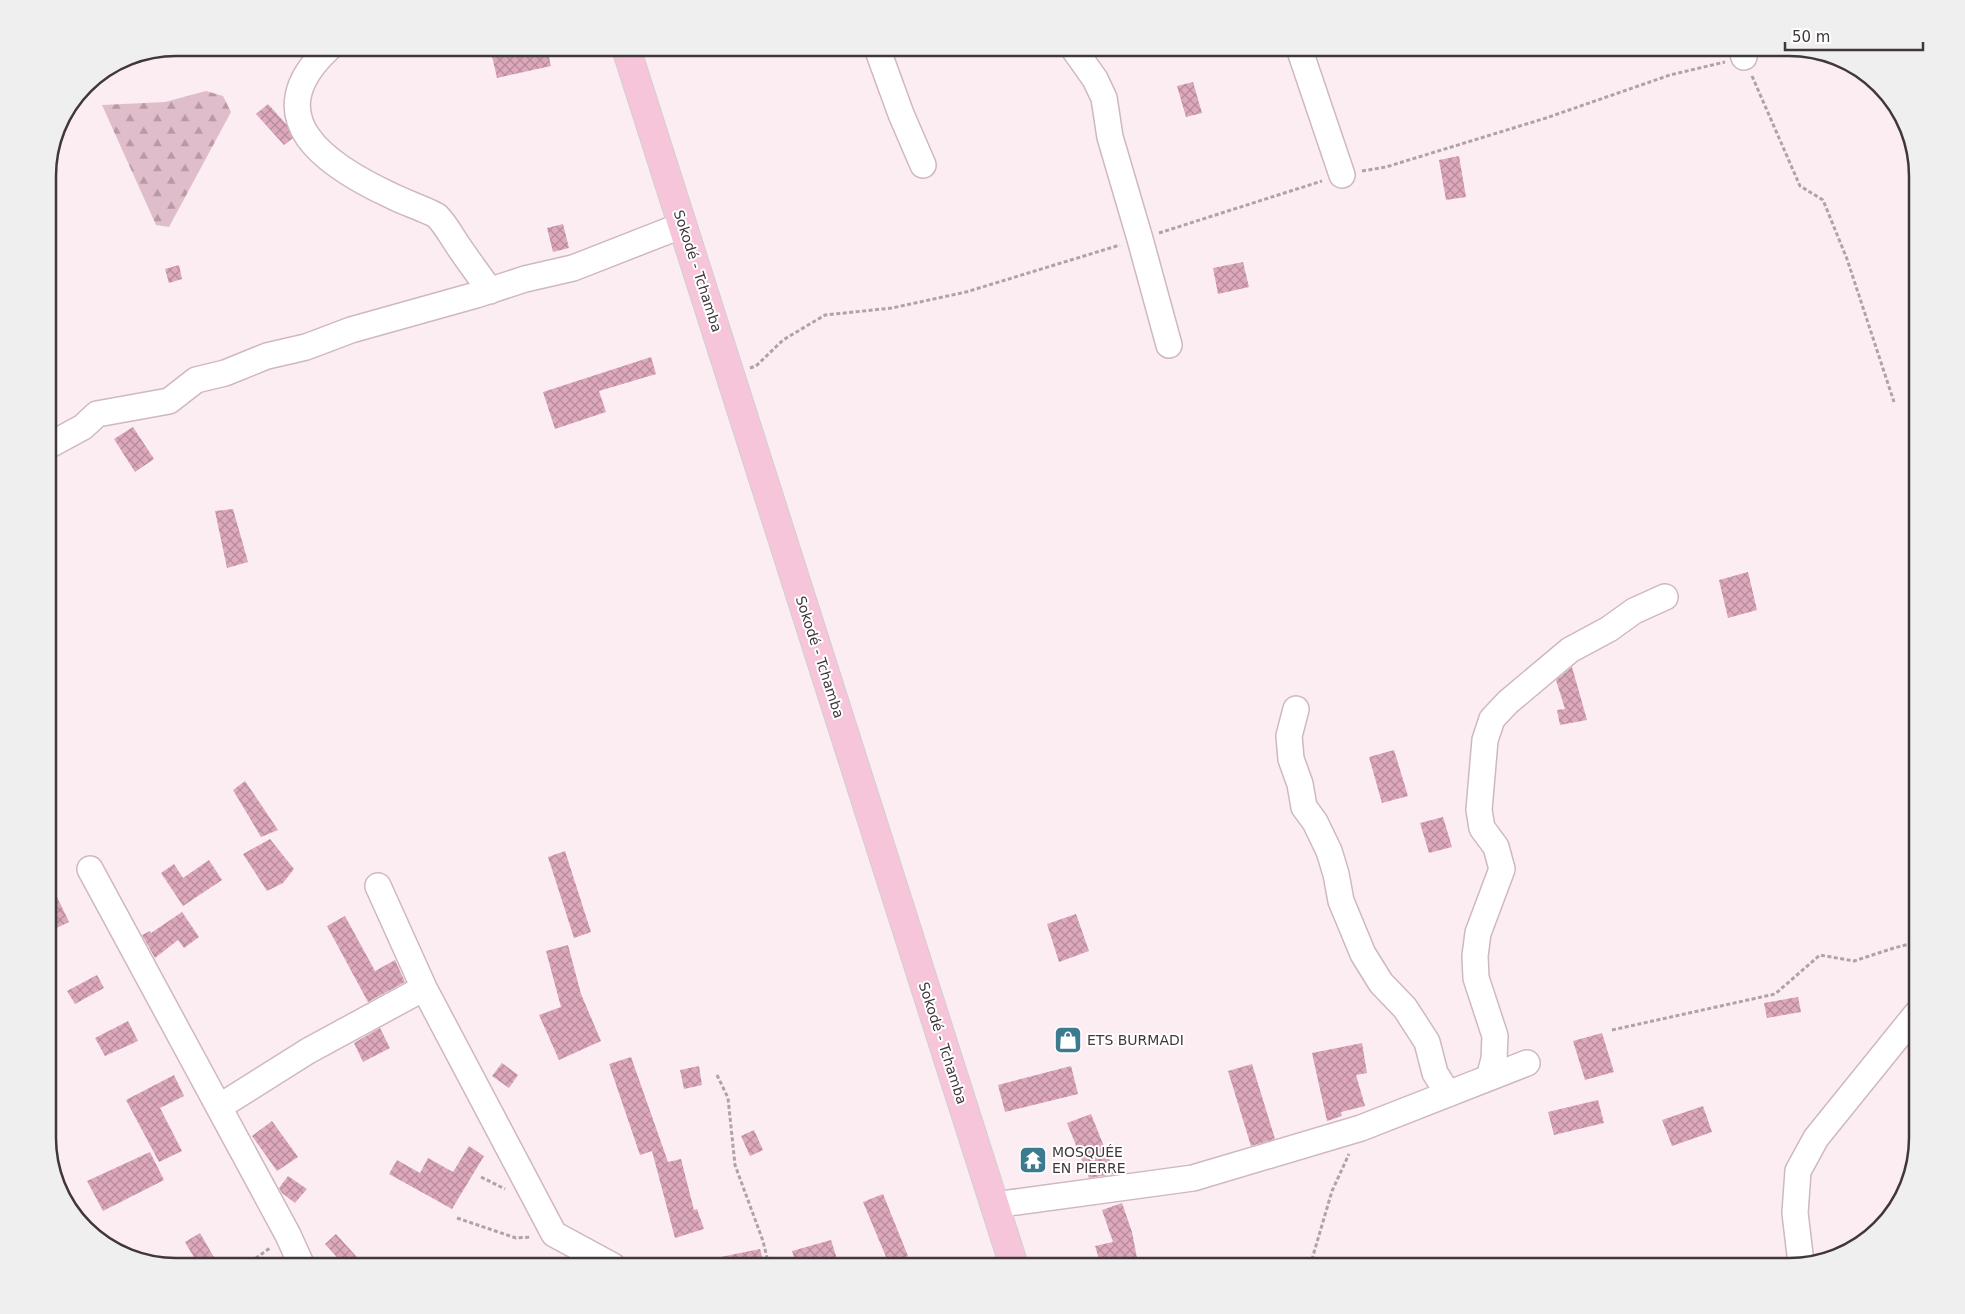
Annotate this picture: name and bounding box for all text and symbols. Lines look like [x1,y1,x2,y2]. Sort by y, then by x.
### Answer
scale bar [1785,20,1922,52]
text: 50 m [1792,28,1830,46]
street label: Sokodé - Tchamba [671,208,725,334]
street label: Sokodé - Tchamba [793,594,847,720]
street label: Sokodé - Tchamba [916,980,970,1106]
shop icon: ETS BURMADI [1053,1025,1083,1055]
place label: ETS BURMADI [1087,1032,1184,1048]
place label: MOSQUÉE EN PIERRE [1052,1144,1126,1176]
temple icon: MOSQUÉE EN PIERRE [1018,1145,1048,1175]

